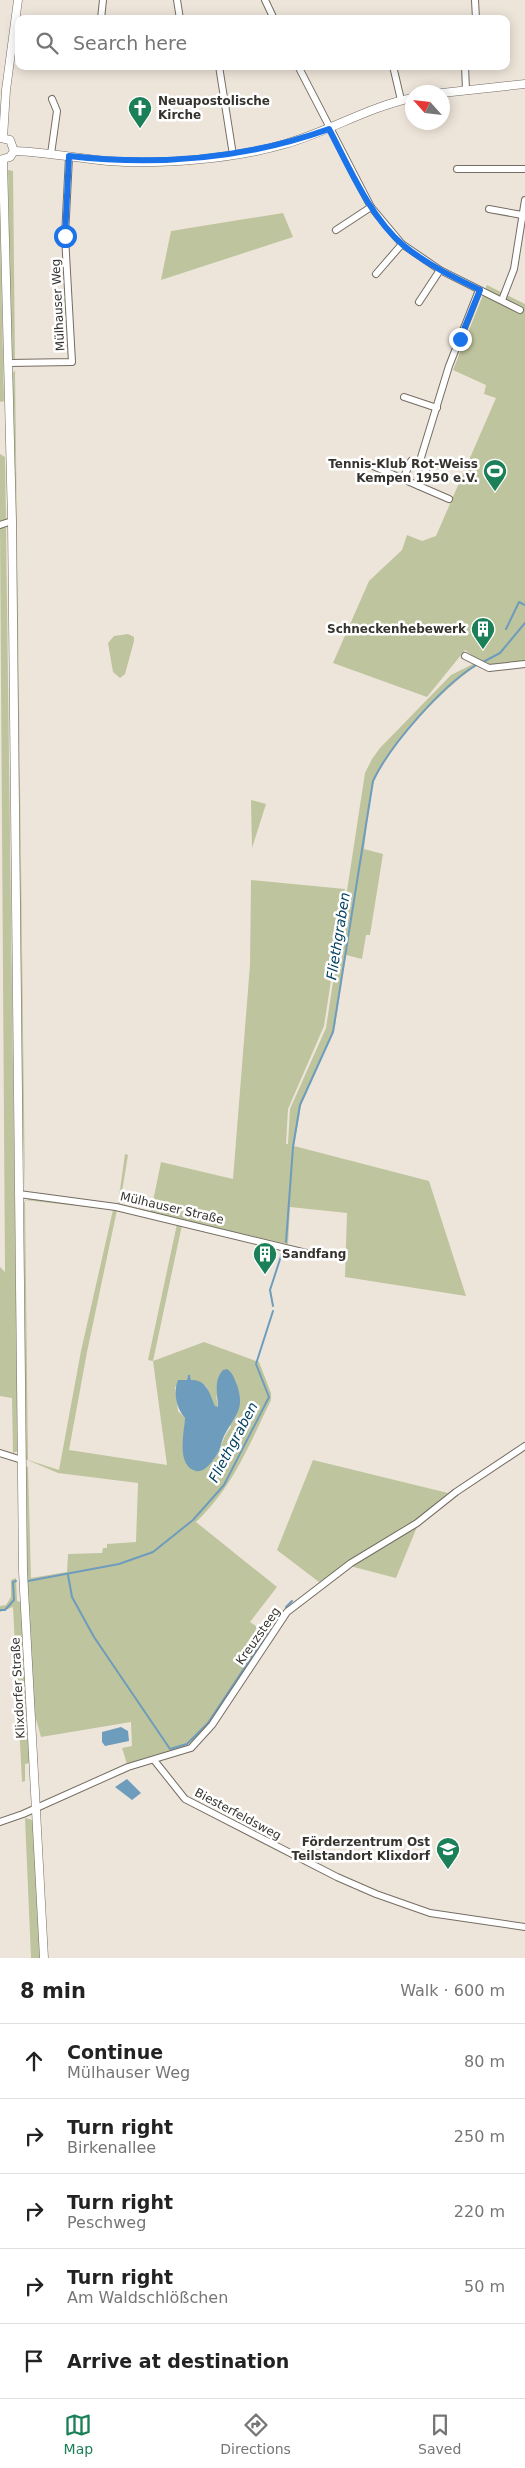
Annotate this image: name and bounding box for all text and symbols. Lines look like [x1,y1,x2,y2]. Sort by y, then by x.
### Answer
search box [15,15,510,70]
icon: search [33,29,61,57]
text: Search here [73,32,187,54]
north arrow [405,85,450,130]
place label: Neuapostolische Kirche [158,94,270,122]
church icon: Neuapostolische Kirche [127,95,153,129]
route start [54,225,77,248]
street label: Mülhauser Weg [49,258,67,352]
route end [449,328,472,351]
place label: Tennis-Klub Rot-Weiss Kempen 1950 e.V. [328,457,478,485]
sports icon: Tennis-Klub Rot-Weiss Kempen 1950 e.V. [482,458,508,492]
building icon: Schneckenhebewerk [470,616,496,650]
place label: Schneckenhebewerk [327,622,467,636]
water label: Fliethgraben [323,891,353,981]
street label: Mülhauser Straße [119,1189,225,1227]
building icon: Sandfang [252,1241,278,1275]
place label: Sandfang [282,1247,346,1261]
water label: Fliethgraben [205,1399,261,1485]
street label: Kreuzsteeg [233,1604,283,1668]
street label: Klixdorfer Straße [8,1637,28,1739]
street label: Biesterfeldsweg [192,1785,284,1843]
place label: Förderzentrum Ost Teilstandort Klixdorf [292,1835,431,1863]
school or university icon: Förderzentrum Ost Teilstandort Klixdorf [435,1836,461,1870]
text: 8 min [20,1979,86,2003]
text: Walk · 600 m [400,1981,505,2000]
text: Continue [67,2041,163,2063]
icon: ahead [20,2047,48,2075]
text: 80 m [464,2052,505,2071]
text: Mülhauser Weg [67,2063,190,2082]
text: Turn right [67,2116,173,2138]
icon: right [20,2122,48,2150]
text: 250 m [454,2127,505,2146]
text: Birkenallee [67,2138,156,2157]
text: Turn right [67,2191,173,2213]
icon: right [20,2197,48,2225]
text: 220 m [454,2202,505,2221]
text: Peschweg [67,2213,146,2232]
text: Turn right [67,2266,173,2288]
icon: right [20,2272,48,2300]
text: 50 m [464,2277,505,2296]
text: Am Waldschlößchen [67,2288,228,2307]
icon: arrive [20,2347,48,2375]
text: Arrive at destination [67,2350,289,2372]
tab: Map [64,2411,93,2457]
tab: Directions [220,2411,291,2457]
tab: Saved [418,2411,461,2457]

